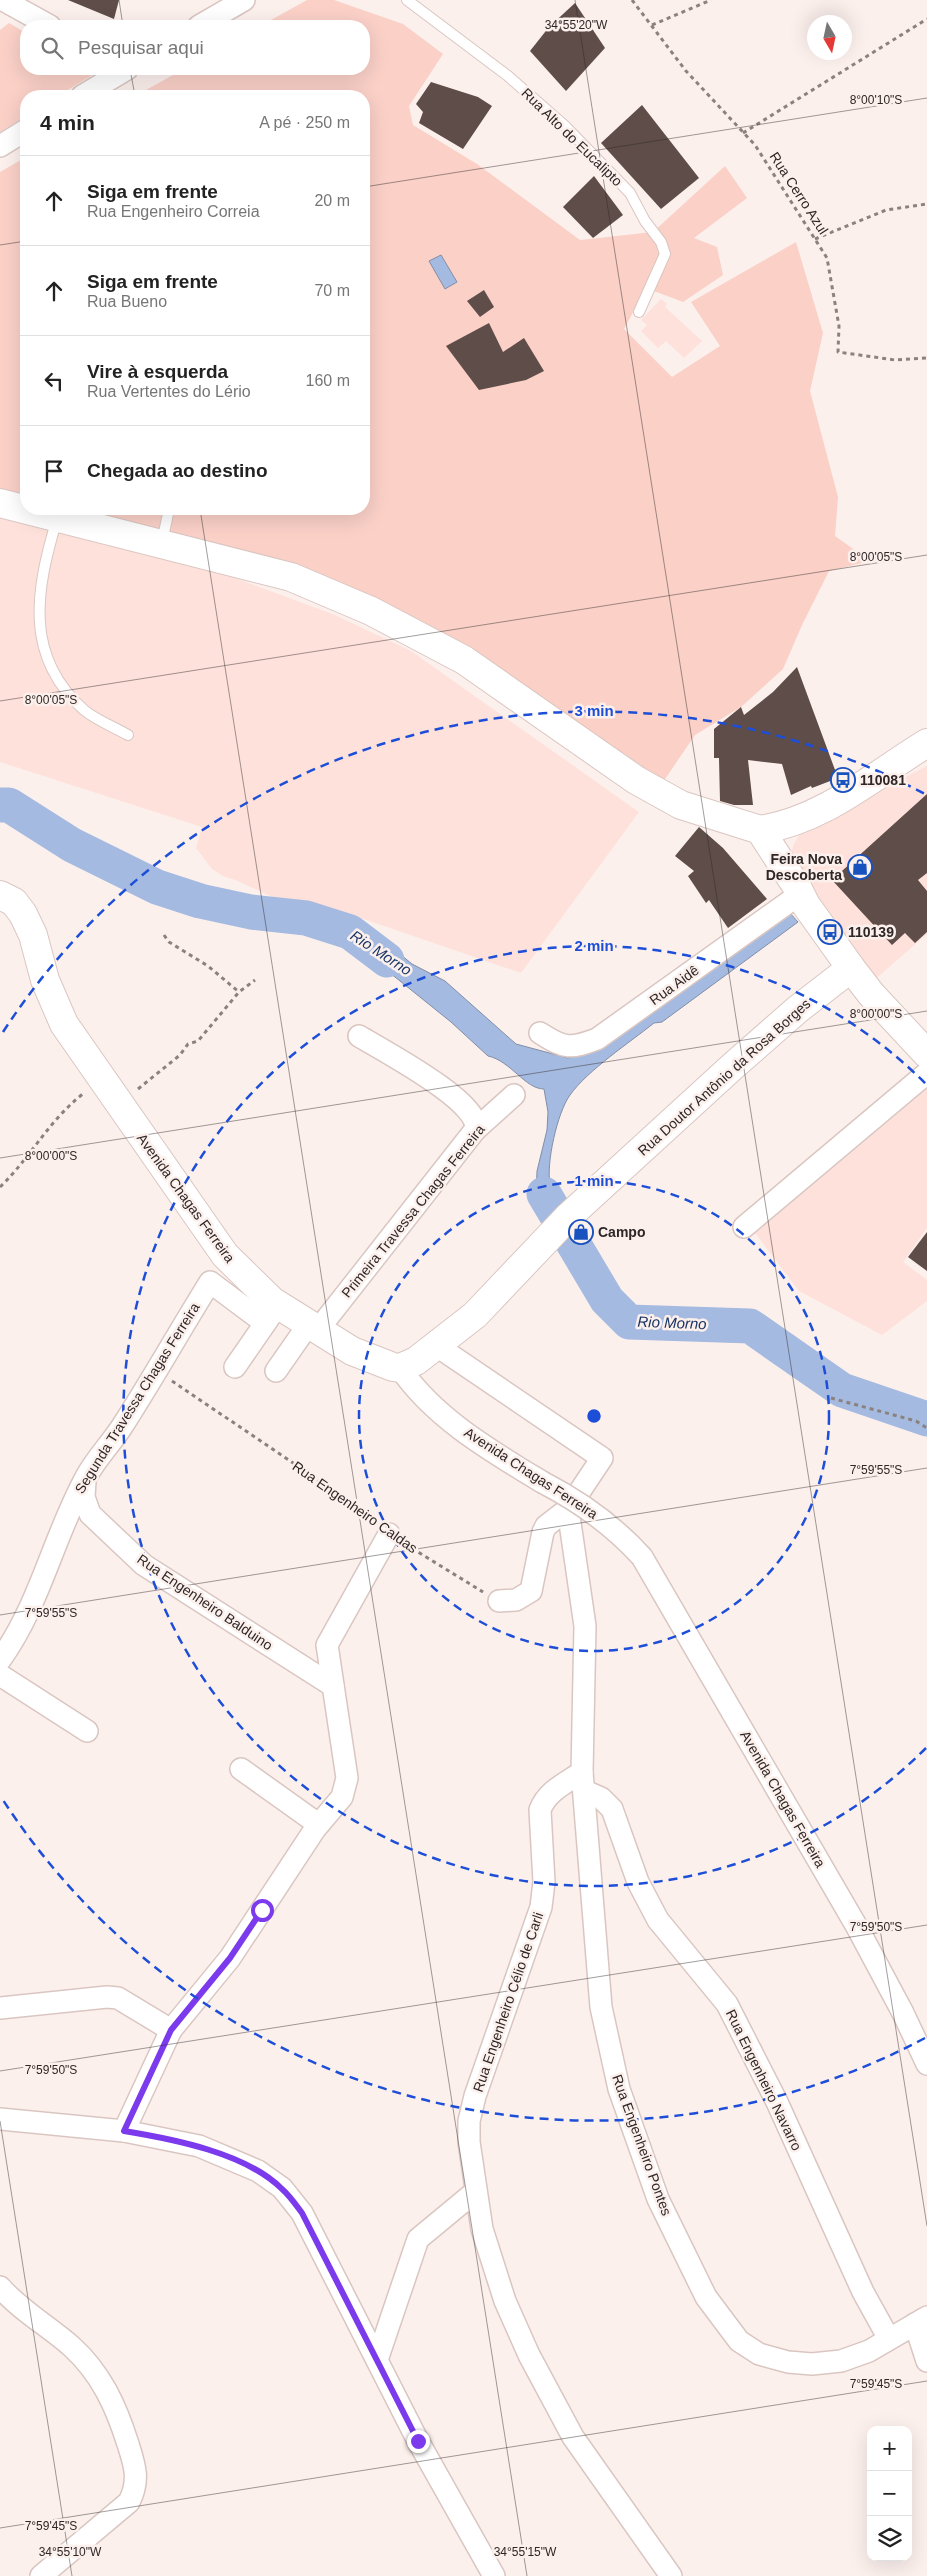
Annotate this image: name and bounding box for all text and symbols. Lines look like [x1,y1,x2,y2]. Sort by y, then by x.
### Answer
north arrow [807,15,852,60]
text: 34°55'20"W [545,18,608,32]
search box [20,20,370,75]
icon: search [38,34,66,62]
text: Pesquisar aqui [78,37,204,58]
street label: Rua Alto do Eucalipto [518,85,626,189]
text: 8°00'10"S [850,93,902,107]
text: 4 min [40,111,95,134]
text: A pé · 250 m [259,114,350,131]
street label: Rua Cerro Azul [766,149,832,237]
text: Siga em frente [87,181,218,202]
icon: ahead [40,187,68,215]
text: 20 m [314,192,350,209]
text: Rua Engenheiro Correia [87,203,260,220]
text: Siga em frente [87,271,218,292]
icon: ahead [40,277,68,305]
text: 70 m [314,282,350,299]
text: Rua Bueno [87,293,167,310]
text: Vire à esquerda [87,361,228,382]
icon: left [40,367,68,395]
text: 160 m [306,372,350,389]
text: Rua Vertentes do Lério [87,383,251,400]
icon: arrive [40,457,68,485]
text: Chegada ao destino [87,460,268,481]
text: 8°00'05"S [850,550,902,564]
text: 8°00'05"S [25,693,77,707]
text: 3 min [574,702,614,719]
bus stop icon: 110081 [830,767,856,793]
place label: 110081 [860,772,906,788]
place label: Feira Nova Descoberta [766,851,842,883]
shop icon: Feira Nova Descoberta [847,854,873,880]
bus stop icon: 110139 [817,919,843,945]
place label: 110139 [848,924,894,940]
water label: Rio Morno [348,927,415,979]
text: 2 min [574,937,614,954]
street label: Rua Aidê [646,962,702,1008]
street label: Rua Doutor Antônio da Rosa Borges [634,995,814,1159]
text: 8°00'00"S [850,1007,902,1021]
street label: Primeira Travessa Chagas Ferreira [338,1121,488,1301]
street label: Avenida Chagas Ferreira [134,1130,238,1266]
text: 8°00'00"S [25,1149,77,1163]
text: 1 min [574,1172,614,1189]
shop icon: Campo [568,1219,594,1245]
place label: Campo [598,1224,645,1240]
street label: Segunda Travessa Chagas Ferreira [71,1300,203,1496]
water label: Rio Morno [637,1313,707,1332]
centre of rings [585,1407,603,1425]
street label: Avenida Chagas Ferreira [461,1424,601,1522]
street label: Rua Engenheiro Caldas [290,1458,420,1556]
text: 7°59'55"S [850,1463,902,1477]
street label: Rua Engenheiro Balduino [134,1551,276,1653]
text: 7°59'55"S [25,1606,77,1620]
street label: Avenida Chagas Ferreira [737,1728,829,1870]
route start [251,1899,274,1922]
street label: Rua Engenheiro Célio de Carli [470,1910,546,2094]
text: 7°59'50"S [850,1920,902,1934]
street label: Rua Engenheiro Navarro [723,2007,805,2153]
text: 7°59'50"S [25,2063,77,2077]
street label: Rua Engenheiro Pontes [609,2072,675,2218]
text: 7°59'45"S [850,2377,902,2391]
map controls [867,2426,912,2561]
button: + [867,2426,912,2471]
route end [407,2430,430,2453]
button: − [867,2471,912,2516]
button: layers [867,2516,912,2561]
text: 7°59'45"S [25,2519,77,2533]
text: 34°55'10"W [39,2545,102,2559]
text: 34°55'15"W [494,2545,557,2559]

